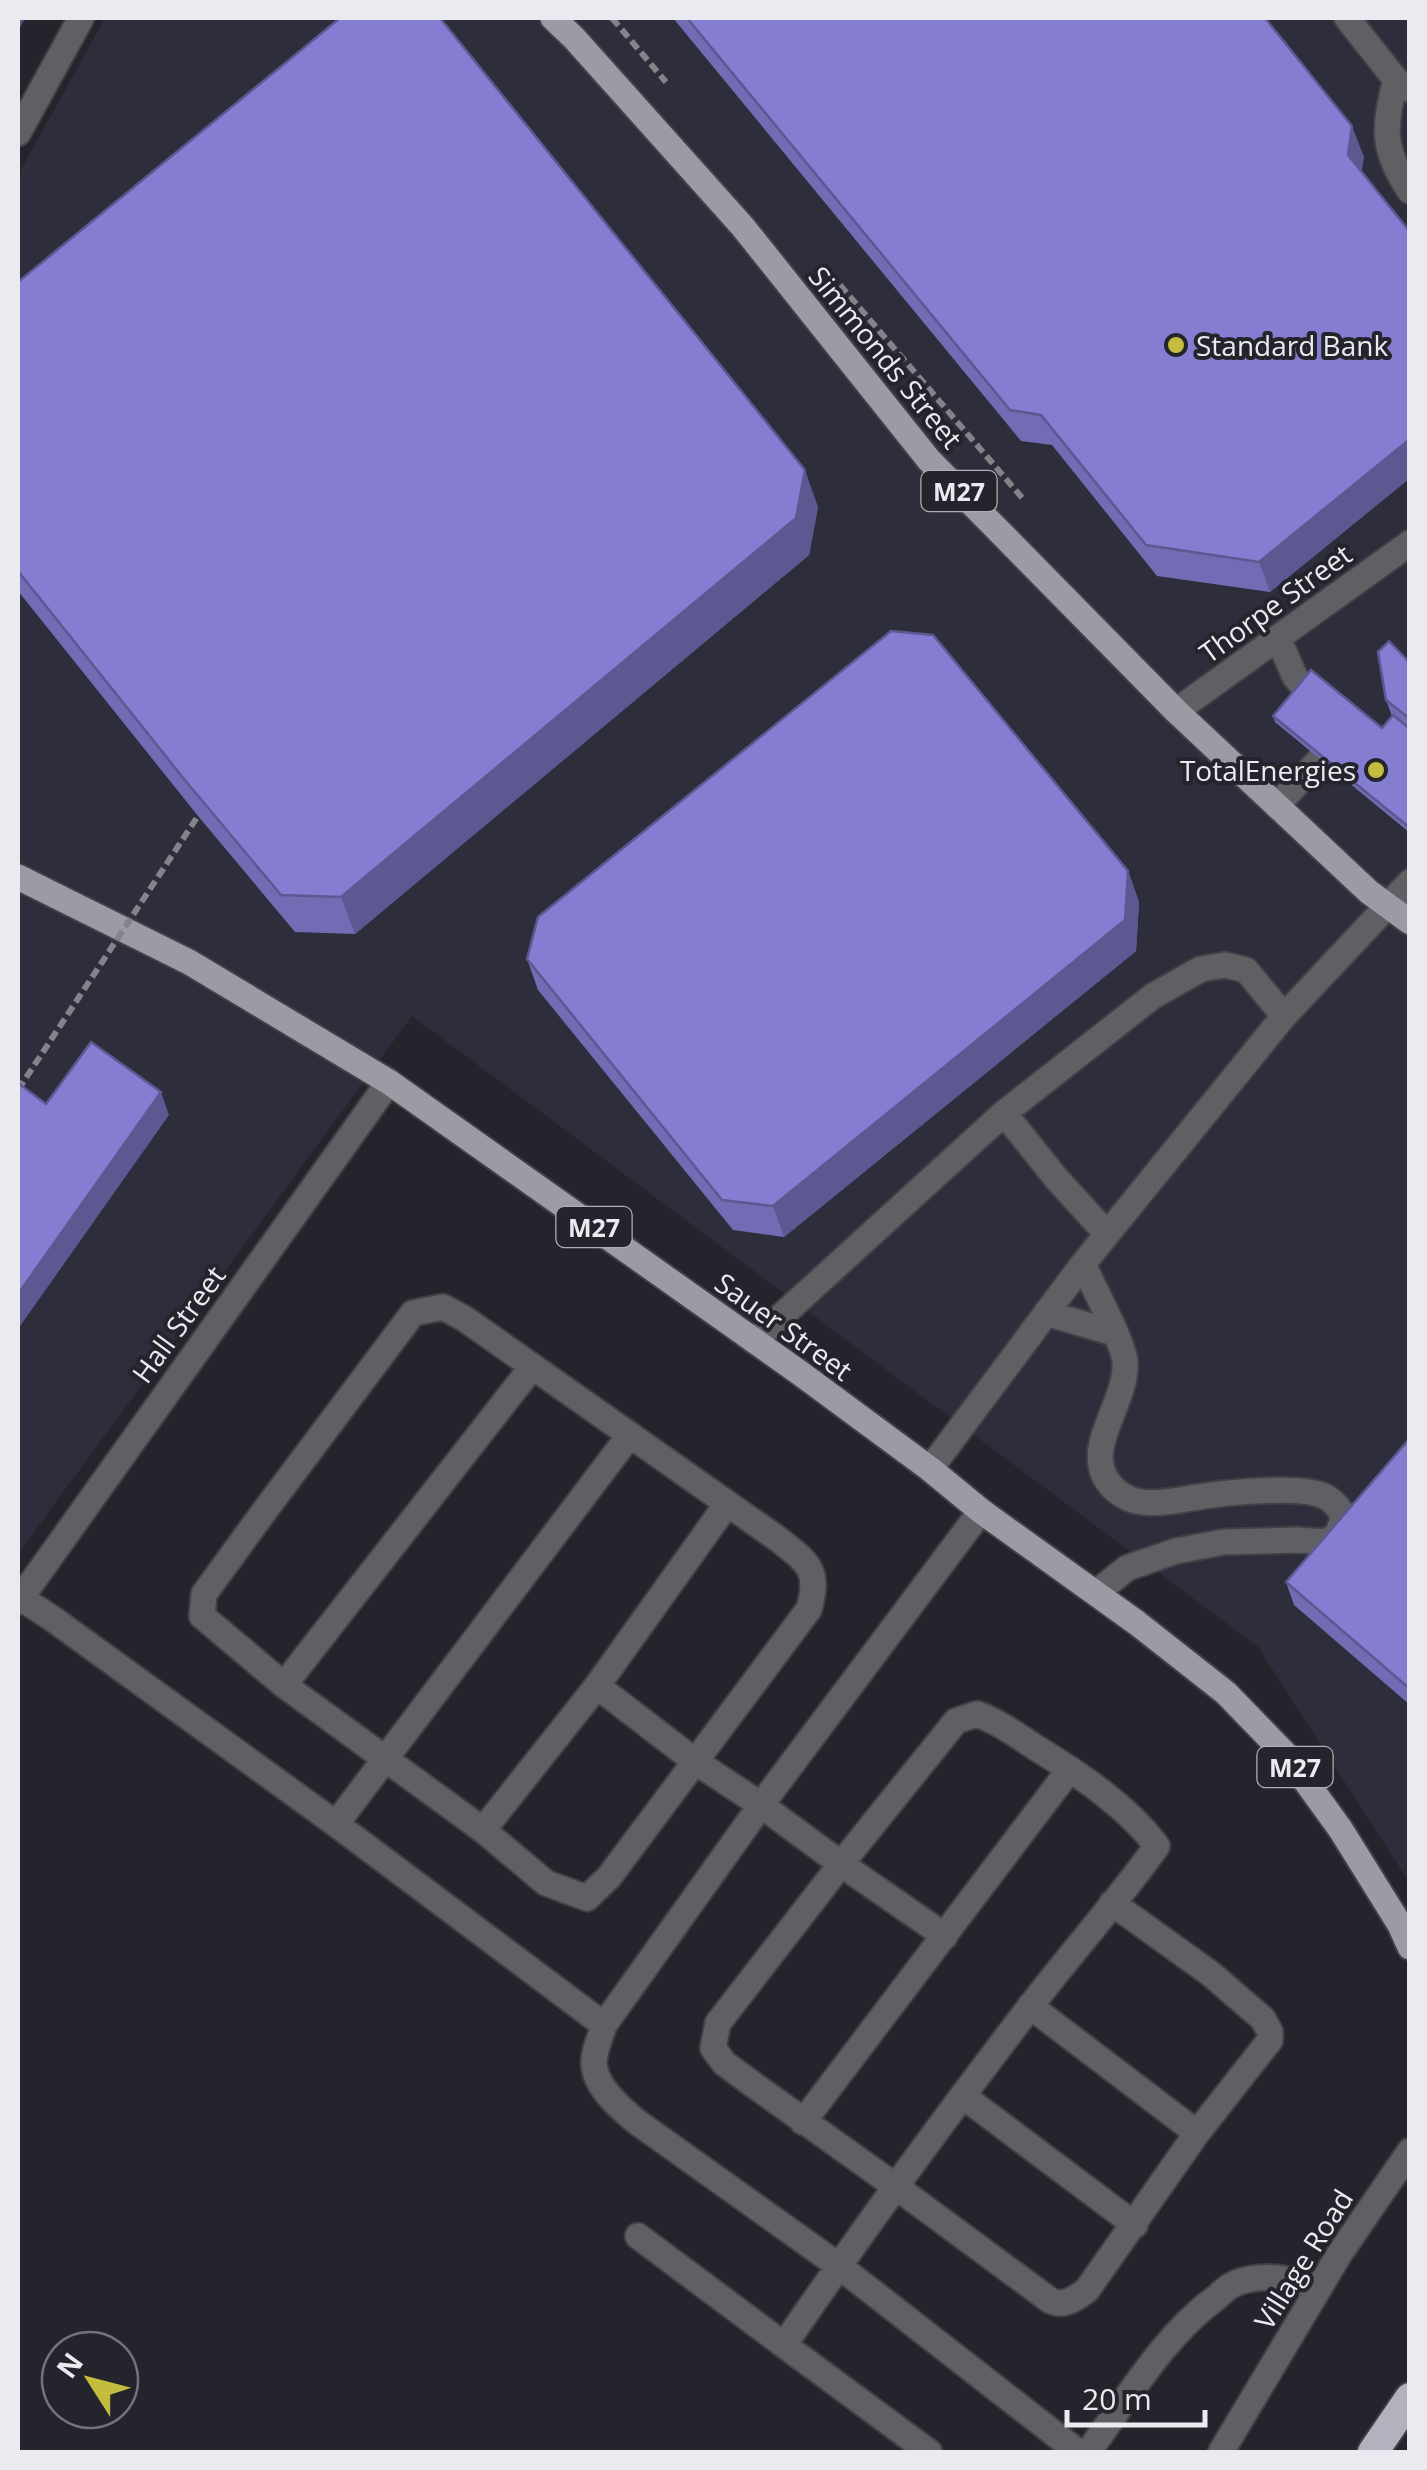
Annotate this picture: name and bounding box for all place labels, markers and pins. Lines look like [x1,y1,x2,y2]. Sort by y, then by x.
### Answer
place label: Standard Bank [1196,326,1388,364]
marker: Standard Bank [1165,334,1187,356]
place label: TotalEnergies [1180,751,1356,789]
marker: TotalEnergies [1365,759,1387,781]

